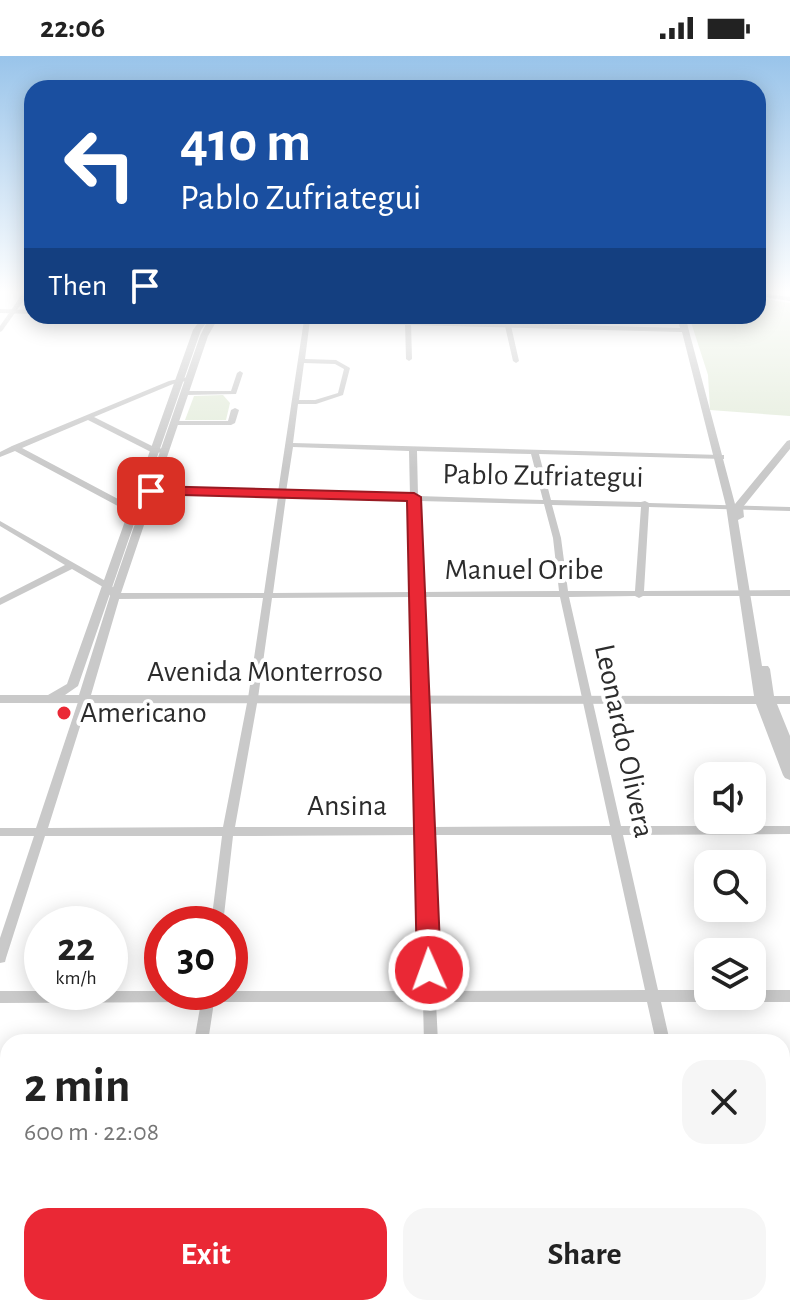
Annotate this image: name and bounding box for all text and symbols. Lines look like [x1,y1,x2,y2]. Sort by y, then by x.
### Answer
text: 22:06 [40,13,105,43]
icon: left [48,112,152,216]
text: 410 m [180,115,311,171]
text: Pablo Zufriategui [180,180,422,216]
icon: arrive [123,264,167,308]
text: Then [48,271,107,301]
pin [117,457,185,525]
street label: Pablo Zufriategui [442,459,644,493]
icon: arrive [129,469,173,513]
street label: Manuel Oribe [444,555,604,585]
street label: Leonardo Olivera [589,641,659,841]
street label: Avenida Monterroso [147,657,383,687]
place label: Americano [80,698,207,728]
marker: Americano [55,704,73,722]
map controls [694,762,766,1010]
button: sound [694,762,766,834]
street label: Ansina [307,791,387,821]
button: search [694,850,766,922]
speed limit sign: 30 [144,906,248,1010]
text: 22 [57,928,95,968]
position arrow [387,928,471,1012]
button: layers [694,938,766,1010]
text: km/h [55,968,97,988]
button: close [682,1060,766,1144]
text: 2 min [24,1063,131,1111]
text: 600 m · 22:08 [24,1119,159,1145]
button: Exit [24,1208,387,1300]
button: Share [403,1208,766,1300]

